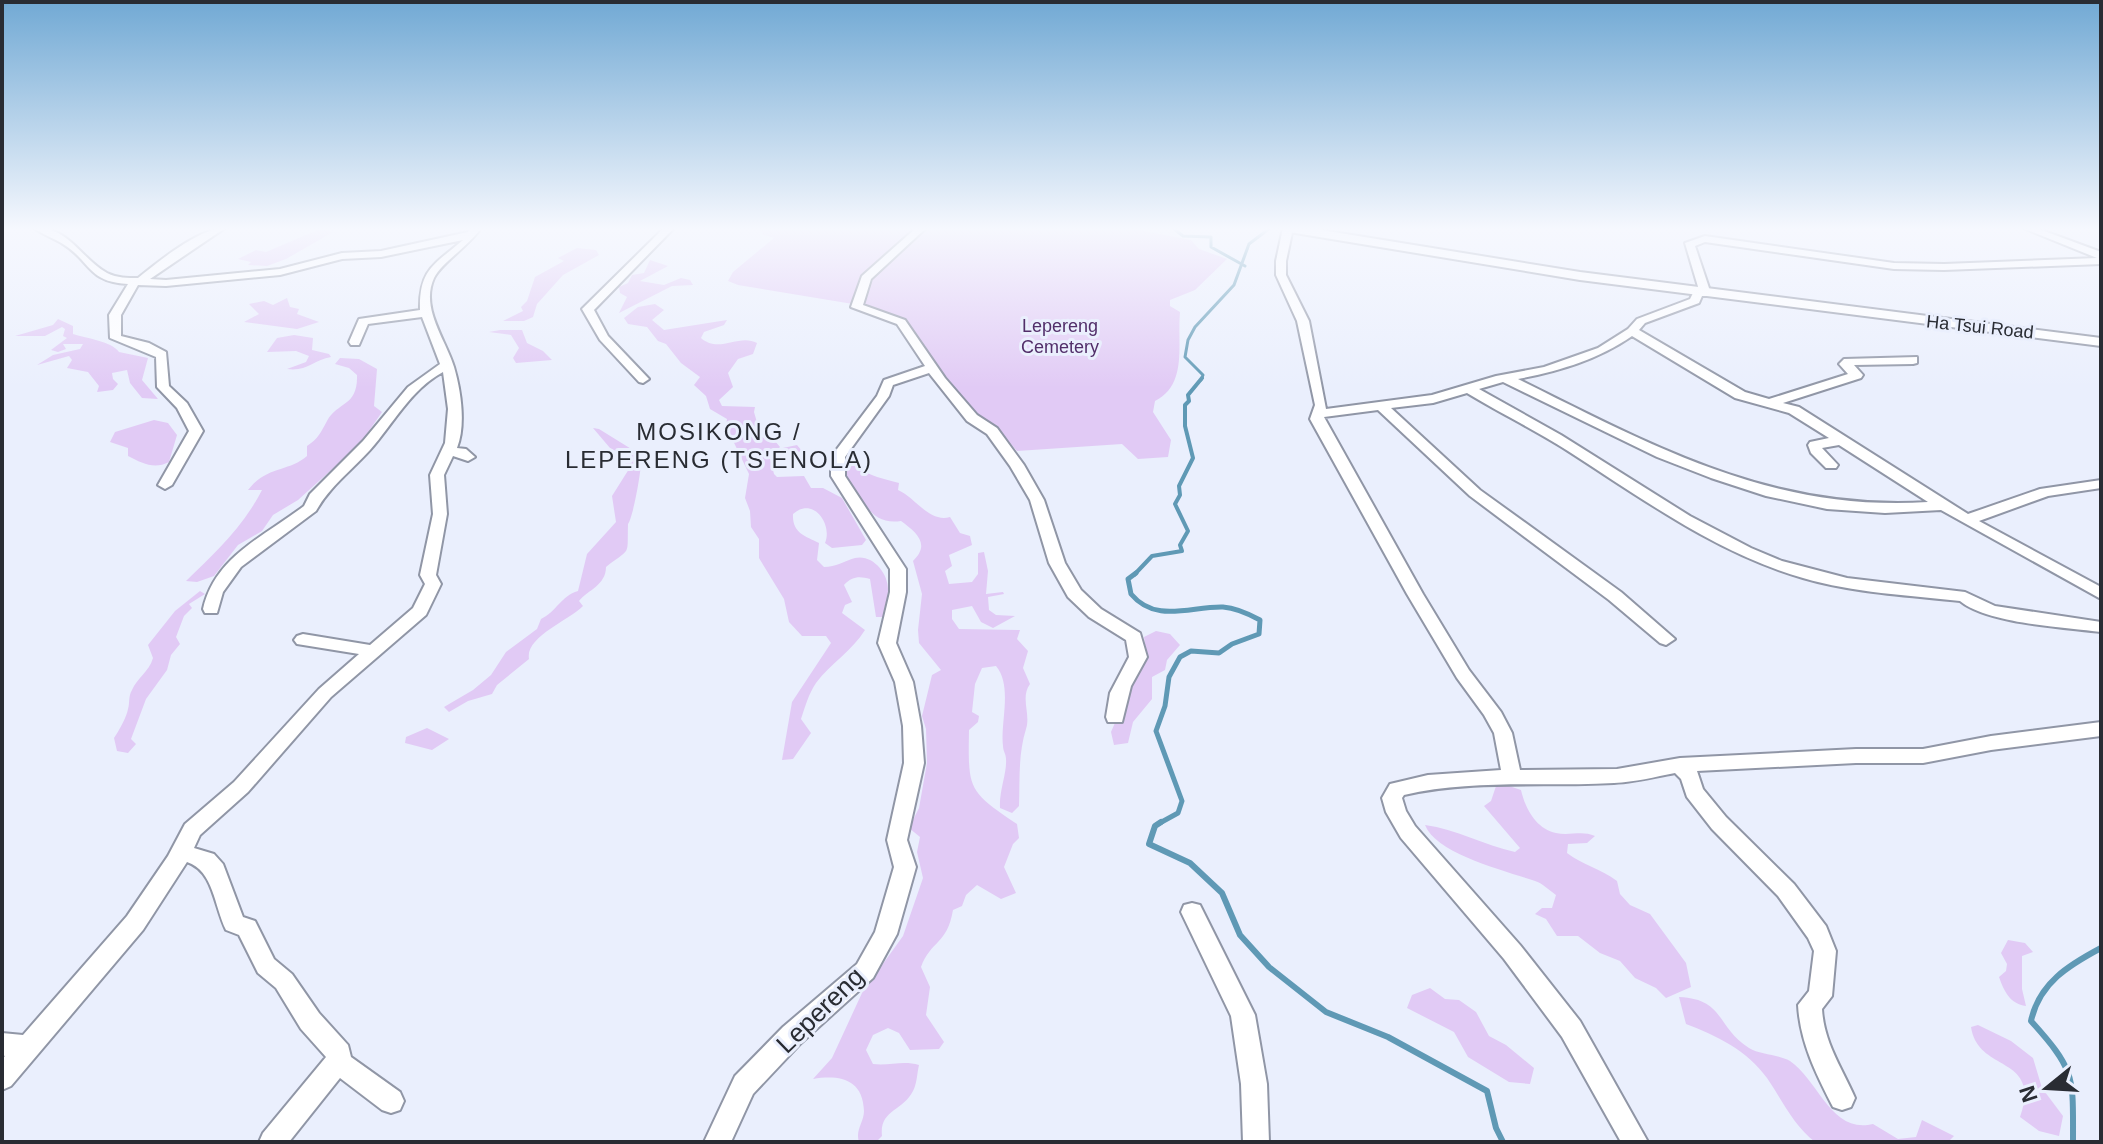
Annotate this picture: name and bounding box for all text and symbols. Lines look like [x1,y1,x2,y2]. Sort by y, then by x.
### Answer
street label: Ha Tsui Road [1925,311,2035,343]
park label: Lepereng Cemetery [1021,316,1099,357]
district label: MOSIKONG / LEPERENG (TS'ENOLA) [565,418,873,473]
street label: Lepereng [770,961,870,1059]
north arrow [2007,1048,2087,1128]
text: N [2014,1083,2043,1105]

